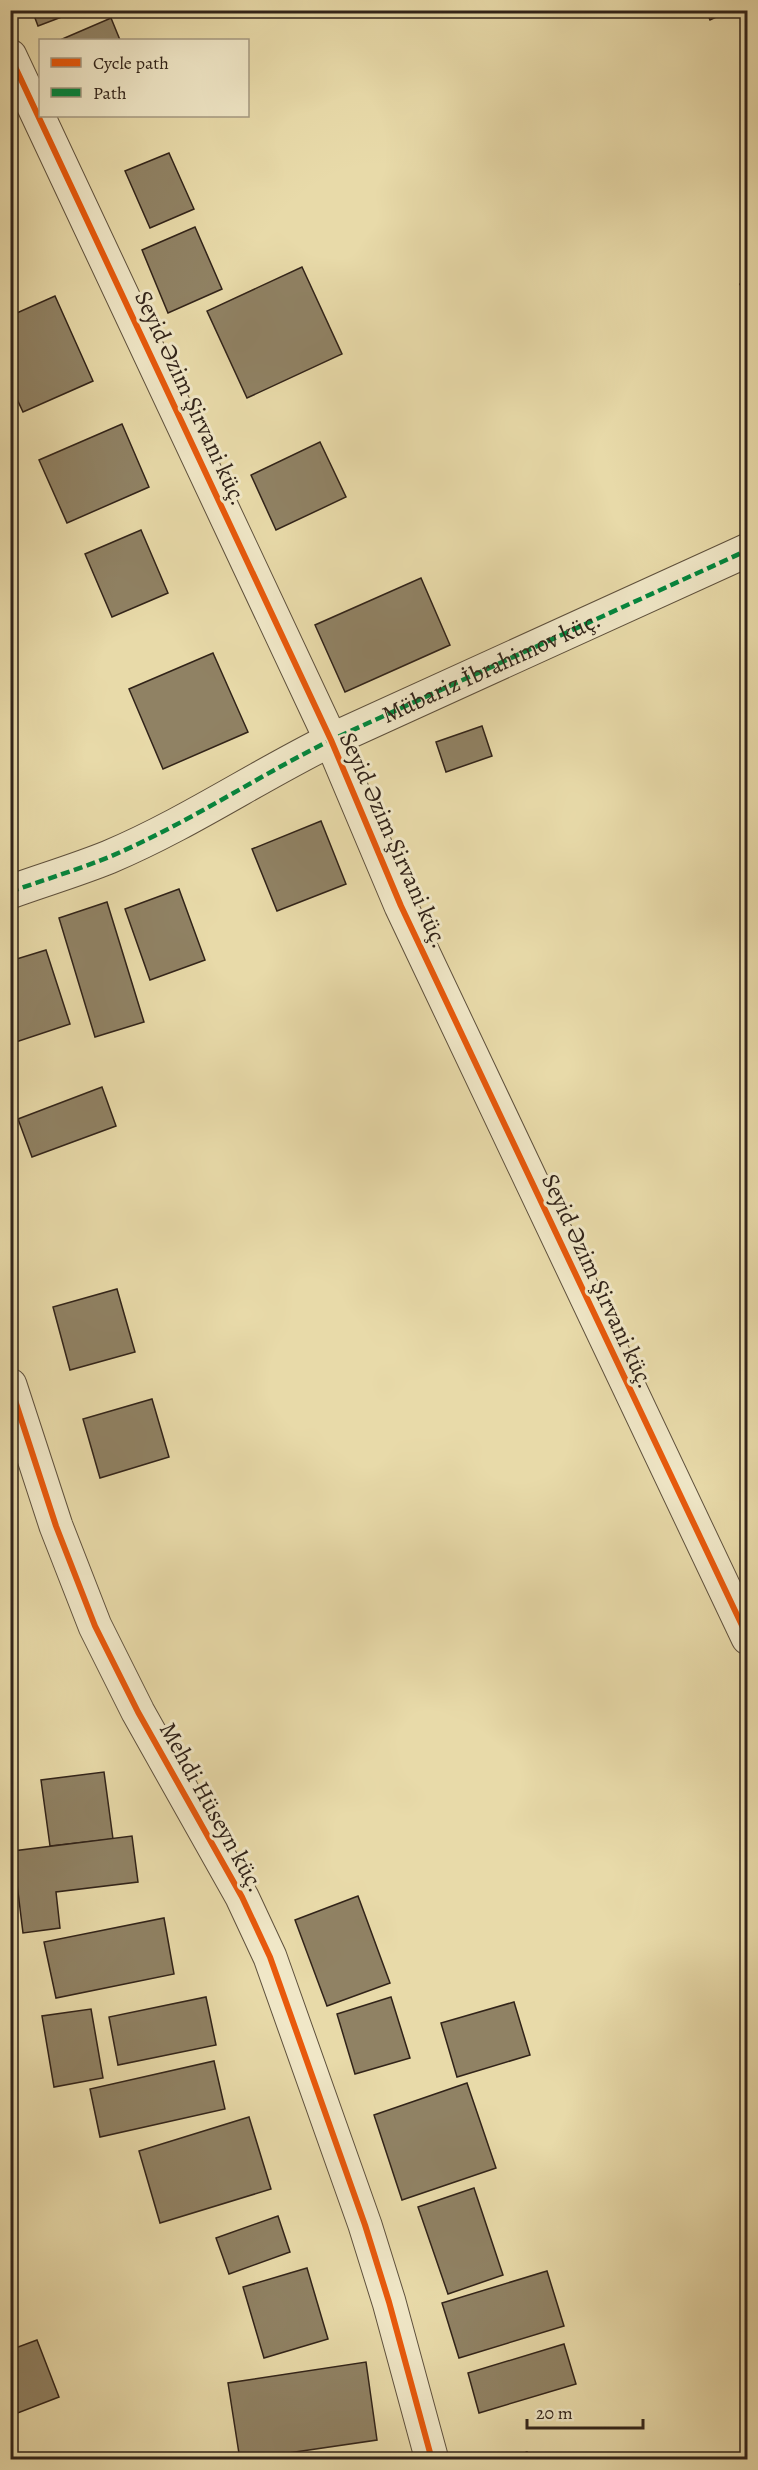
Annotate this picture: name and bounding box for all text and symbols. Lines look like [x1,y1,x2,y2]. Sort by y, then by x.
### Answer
legend [39,39,249,117]
text: Cycle path [93,51,169,75]
text: Path [93,81,127,105]
street label: Seyid Əzim Şirvani küç. [127,285,255,511]
street label: Mübariz İbrahimov küç. [376,603,606,731]
street label: Seyid Əzim Şirvani küç. [332,727,456,953]
street label: Seyid Əzim Şirvani küç. [534,1168,662,1394]
street label: Mehdi Hüseyn küç. [152,1716,272,1898]
scale bar [527,2392,642,2430]
text: 20 m [536,2401,573,2425]

